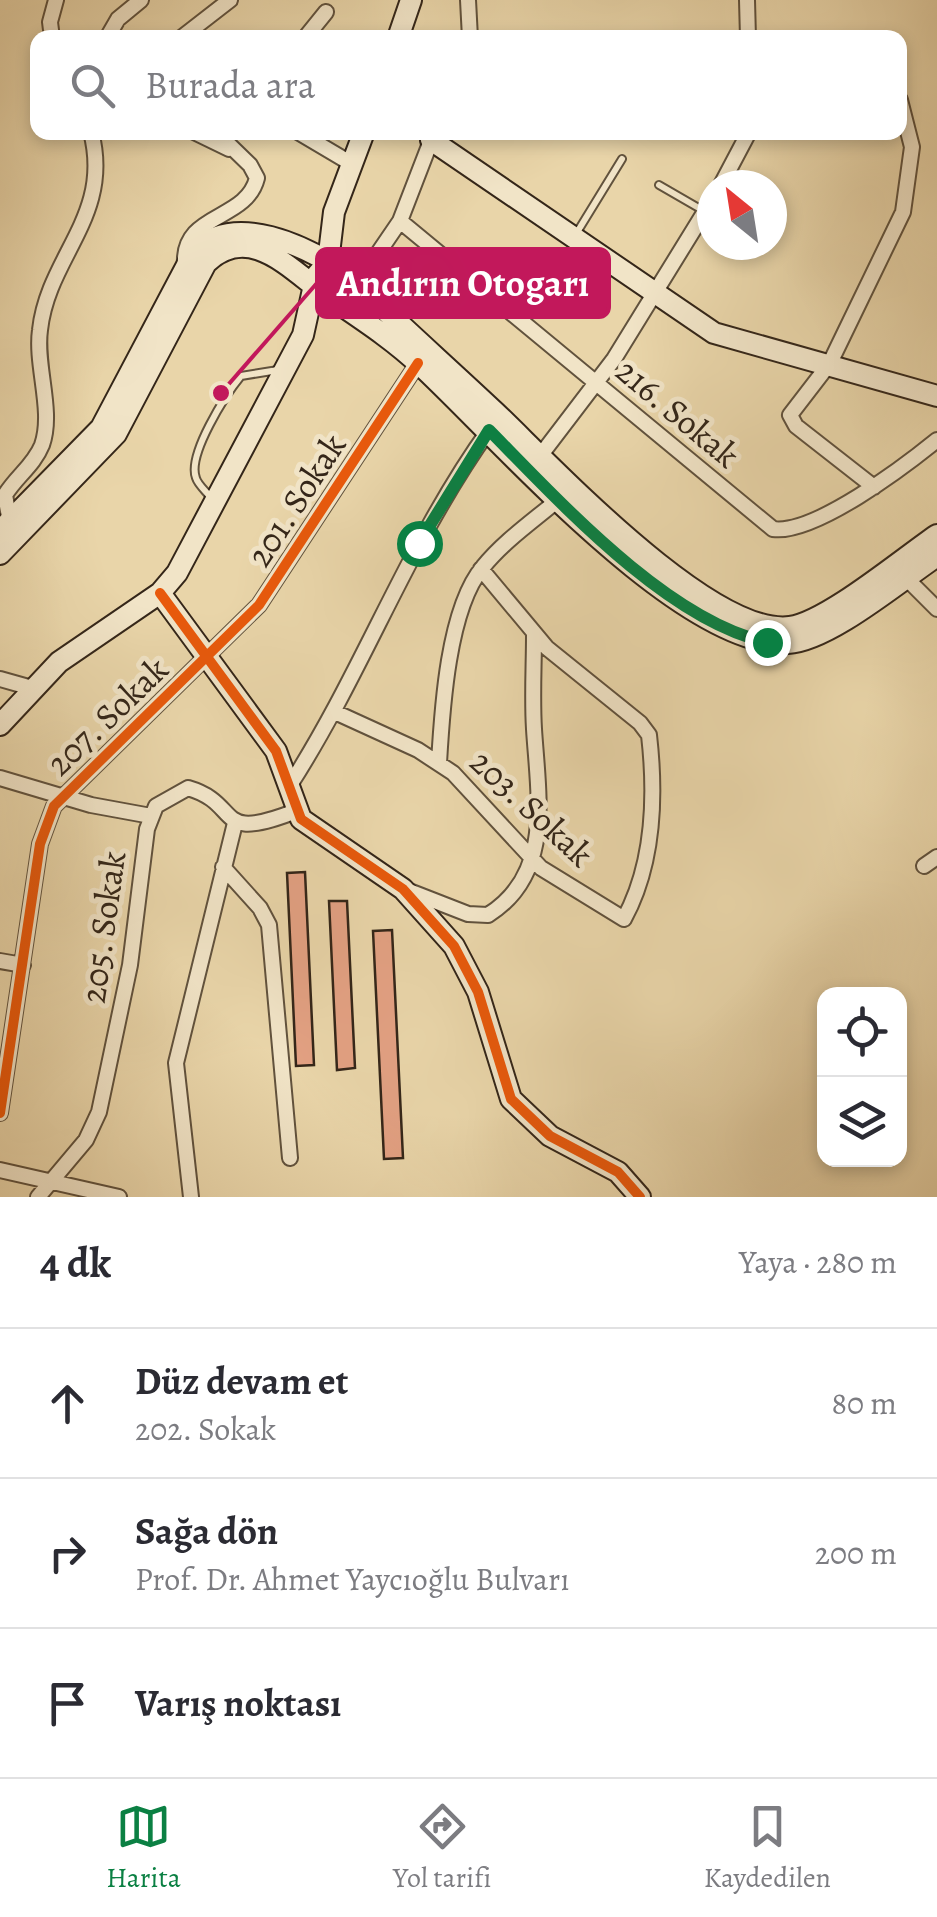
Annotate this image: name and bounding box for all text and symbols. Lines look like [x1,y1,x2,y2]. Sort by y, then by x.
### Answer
search box [30,30,907,140]
icon: search [65,58,120,113]
text: Burada ara [145,59,315,111]
north arrow [697,170,787,260]
callout: Andırın Otogarı [317,249,609,317]
text: Andırın Otogarı [336,257,589,309]
street label: 216. Sokak [606,347,750,479]
street label: 201. Sokak [235,424,357,576]
route start [397,521,443,567]
route end [745,620,791,666]
street label: 207. Sokak [35,646,179,786]
street label: 203. Sokak [460,738,604,878]
street label: 205. Sokak [69,848,137,1006]
map controls [817,987,907,1167]
button: locate [817,987,907,1077]
button: layers [817,1077,907,1167]
text: 4 dk [40,1234,111,1291]
text: Yaya · 280 m [739,1240,897,1284]
text: Düz devam et [135,1355,348,1407]
icon: ahead [40,1376,95,1431]
text: 80 m [831,1381,897,1425]
text: 202. Sokak [135,1407,276,1451]
text: Sağa dön [135,1505,278,1557]
icon: right [40,1526,95,1581]
text: 200 m [815,1531,897,1575]
text: Prof. Dr. Ahmet Yaycıoğlu Bulvarı [135,1557,569,1601]
icon: arrive [40,1676,95,1731]
text: Varış noktası [135,1677,341,1729]
tab: Harita [106,1799,181,1897]
tab: Yol tarifi [393,1799,491,1897]
tab: Kaydedilen [704,1799,831,1897]

